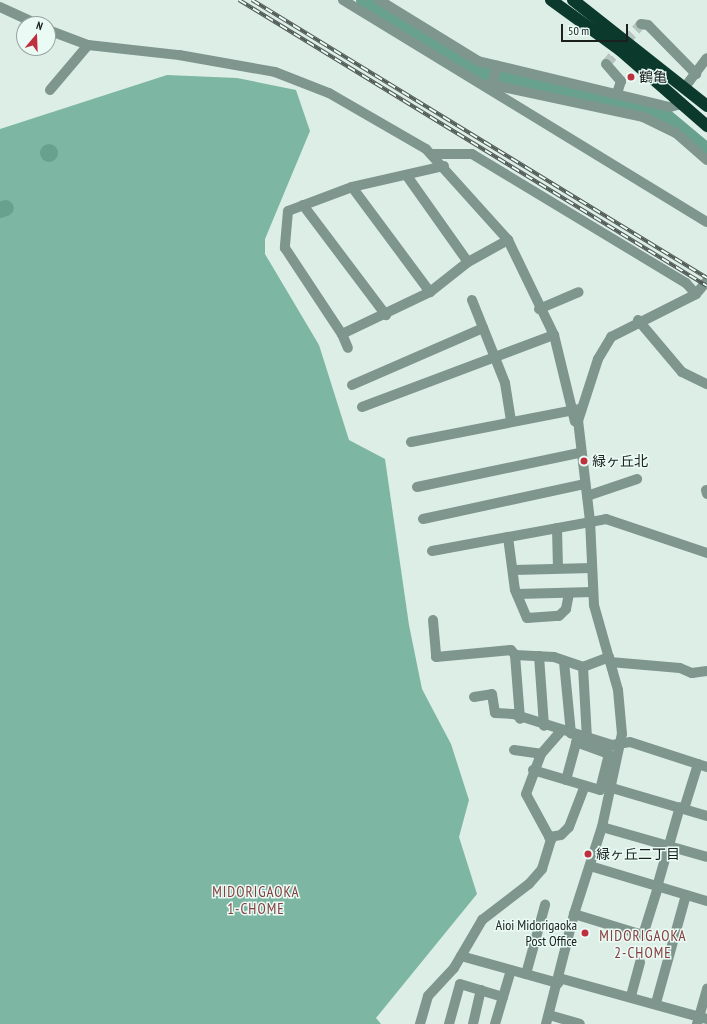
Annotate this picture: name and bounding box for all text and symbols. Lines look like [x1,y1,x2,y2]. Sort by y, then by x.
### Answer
north arrow [16,16,56,56]
scale bar [563,16,630,42]
text: N [34,18,45,33]
text: 50 m [568,23,589,38]
place label: 鶴亀 [639,69,667,85]
marker: 鶴亀 [626,72,636,82]
place label: 緑ヶ丘北 [592,453,648,469]
marker: 緑ヶ丘北 [579,456,589,466]
place label: 緑ヶ丘二丁目 [596,846,680,862]
marker: 緑ヶ丘二丁目 [583,849,593,859]
district label: MIDORIGAOKA 1-CHOME [212,882,300,917]
place label: Aioi Midorigaoka Post Office [496,917,577,950]
district label: MIDORIGAOKA 2-CHOME [599,926,687,961]
marker: Aioi Midorigaoka Post Office [580,928,590,938]

